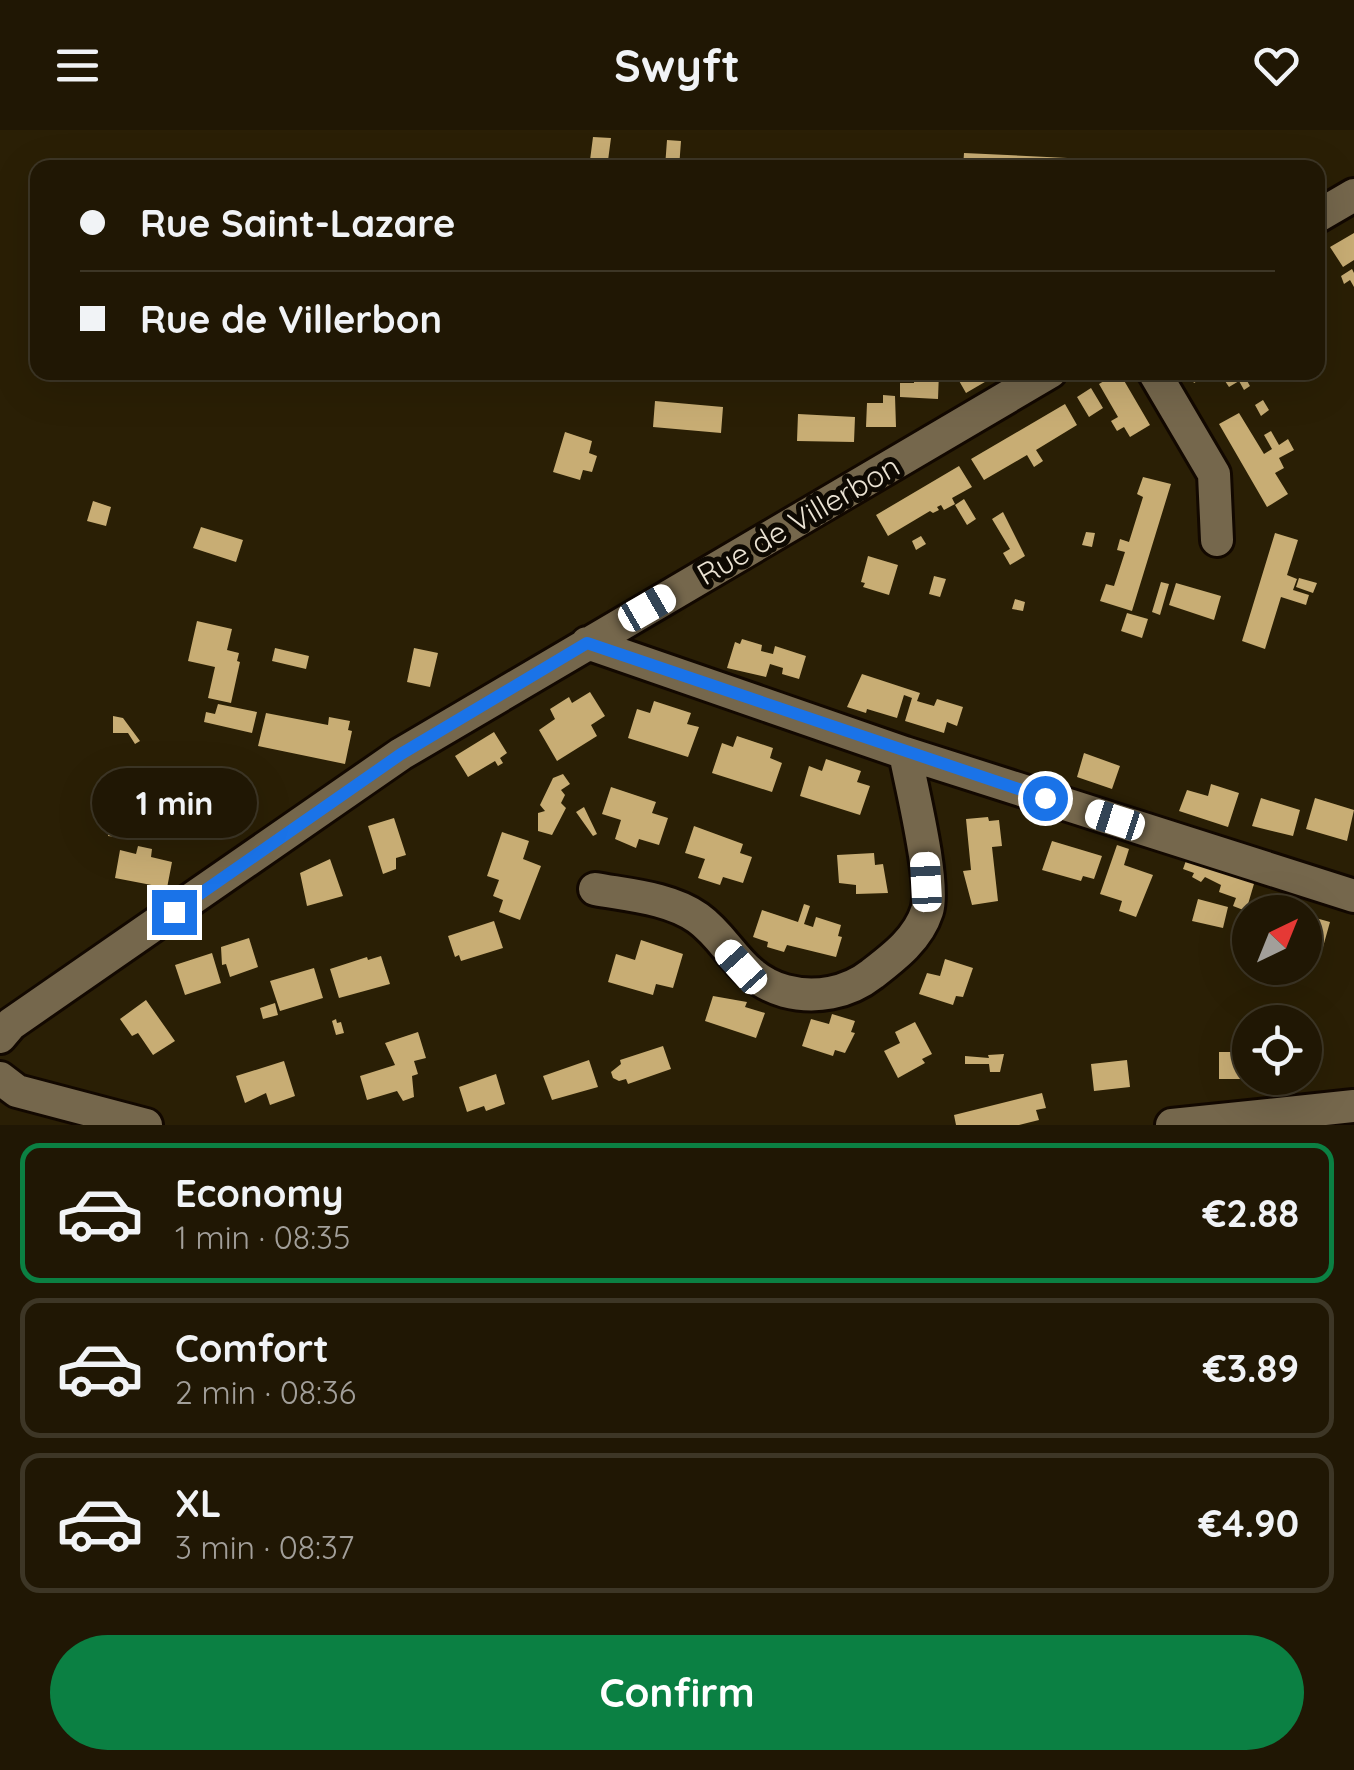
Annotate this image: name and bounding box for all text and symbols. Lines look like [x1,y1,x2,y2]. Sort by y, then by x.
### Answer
text: Swyft [614,37,740,93]
icon: menu [50,38,105,93]
icon: heart [1249,38,1304,93]
text: Rue Saint-Lazare [140,199,455,247]
text: Rue de Villerbon [140,295,442,343]
street label: Rue de Villerbon [690,447,906,593]
car [614,580,680,636]
callout: 1 min [91,767,256,837]
route start [1023,776,1068,821]
text: 1 min [136,783,213,823]
car [1082,796,1148,844]
car [909,851,943,913]
route end [152,890,197,935]
north arrow [1232,895,1322,985]
map controls [1232,895,1322,1095]
car [710,935,772,999]
button: locate [1232,1005,1322,1095]
icon: car [55,1168,145,1258]
text: Economy [175,1169,344,1217]
text: €2.88 [1202,1189,1299,1237]
text: 1 min · 08:35 [175,1217,350,1257]
icon: car [55,1323,145,1413]
text: Comfort [175,1324,329,1372]
text: €3.89 [1203,1344,1299,1392]
text: 2 min · 08:36 [175,1372,356,1412]
icon: car [55,1478,145,1568]
text: XL [175,1479,221,1527]
text: €4.90 [1198,1499,1299,1547]
text: 3 min · 08:37 [175,1527,354,1567]
button: Confirm [50,1635,1304,1750]

